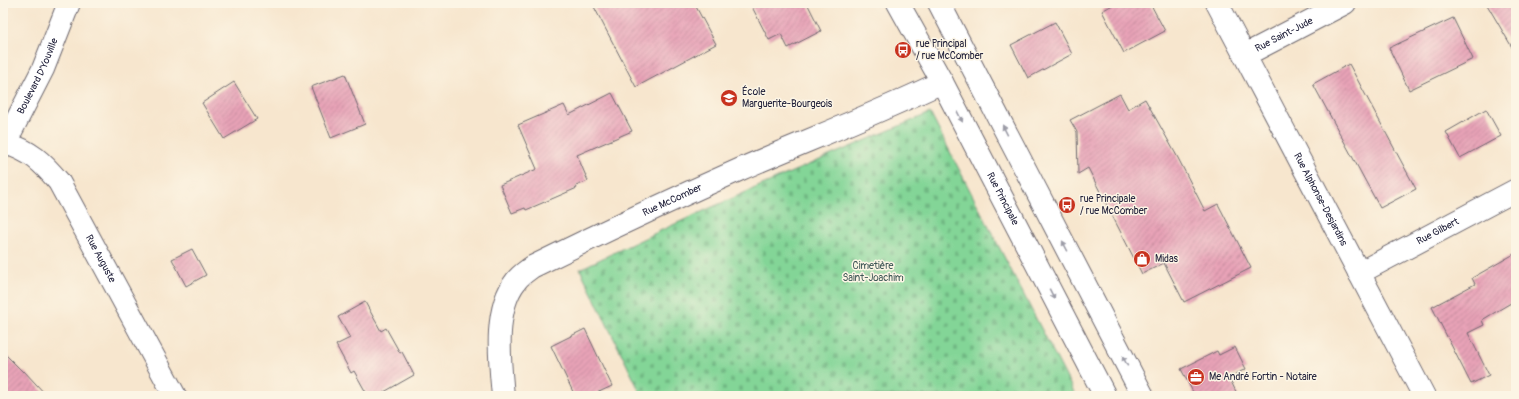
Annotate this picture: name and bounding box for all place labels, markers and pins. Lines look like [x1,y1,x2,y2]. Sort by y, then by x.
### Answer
place label: rue Principal / rue McComber [916,38,984,62]
bus stop icon: rue Principal / rue McComber [893,40,913,60]
place label: École Marguerite-Bourgeois [742,85,833,110]
school or university icon: École Marguerite-Bourgeois [719,88,739,108]
place label: rue Principale / rue McComber [1080,193,1148,217]
bus stop icon: rue Principale / rue McComber [1057,195,1077,215]
shop icon: Midas [1132,249,1152,269]
place label: Midas [1155,253,1179,265]
office icon: Me André Fortin - Notaire [1186,367,1206,387]
place label: Me André Fortin - Notaire [1209,371,1317,383]

